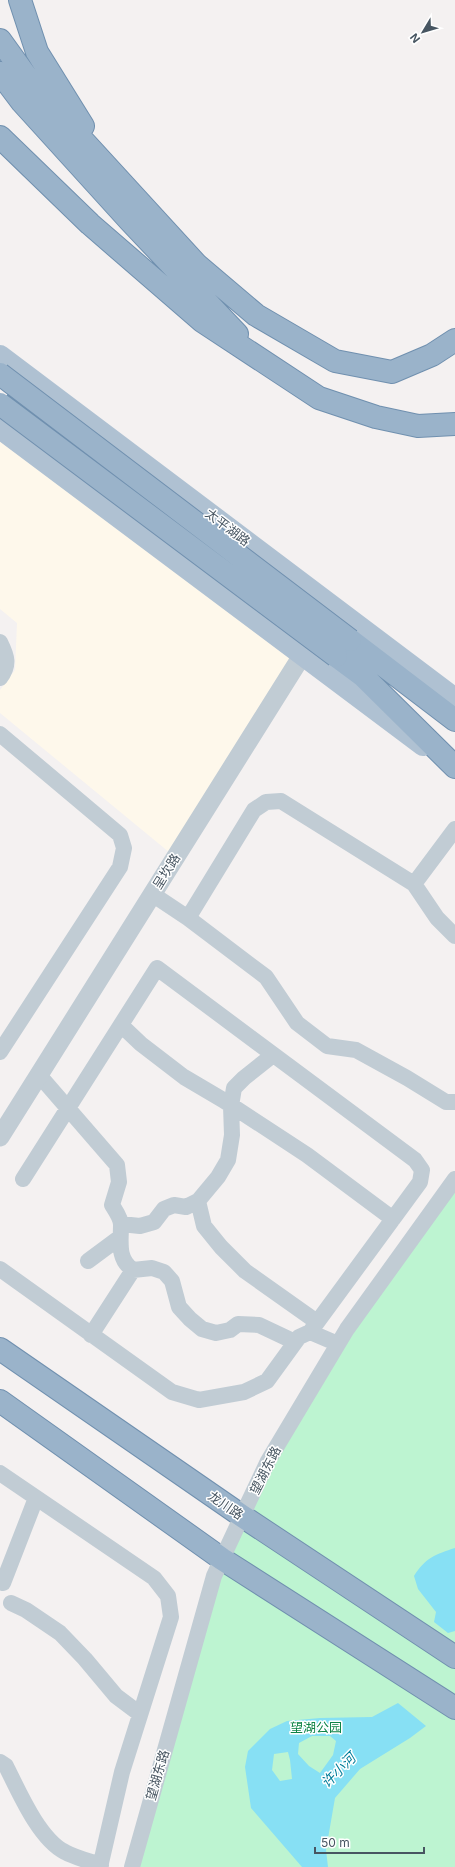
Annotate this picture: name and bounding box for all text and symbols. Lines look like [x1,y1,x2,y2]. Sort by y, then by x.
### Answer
north arrow [403,12,443,52]
text: N [407,31,423,46]
street label: 太平湖路 [202,505,254,549]
street label: 呈坎路 [149,850,183,892]
street label: 望湖东路 [246,1443,284,1497]
street label: 龙川路 [205,1487,247,1523]
park label: 望湖公园 [290,1719,342,1735]
water label: 许小河 [317,1747,361,1791]
street label: 望湖东路 [142,1748,172,1802]
scale bar [315,1829,424,1855]
text: 50 m [321,1835,350,1850]

